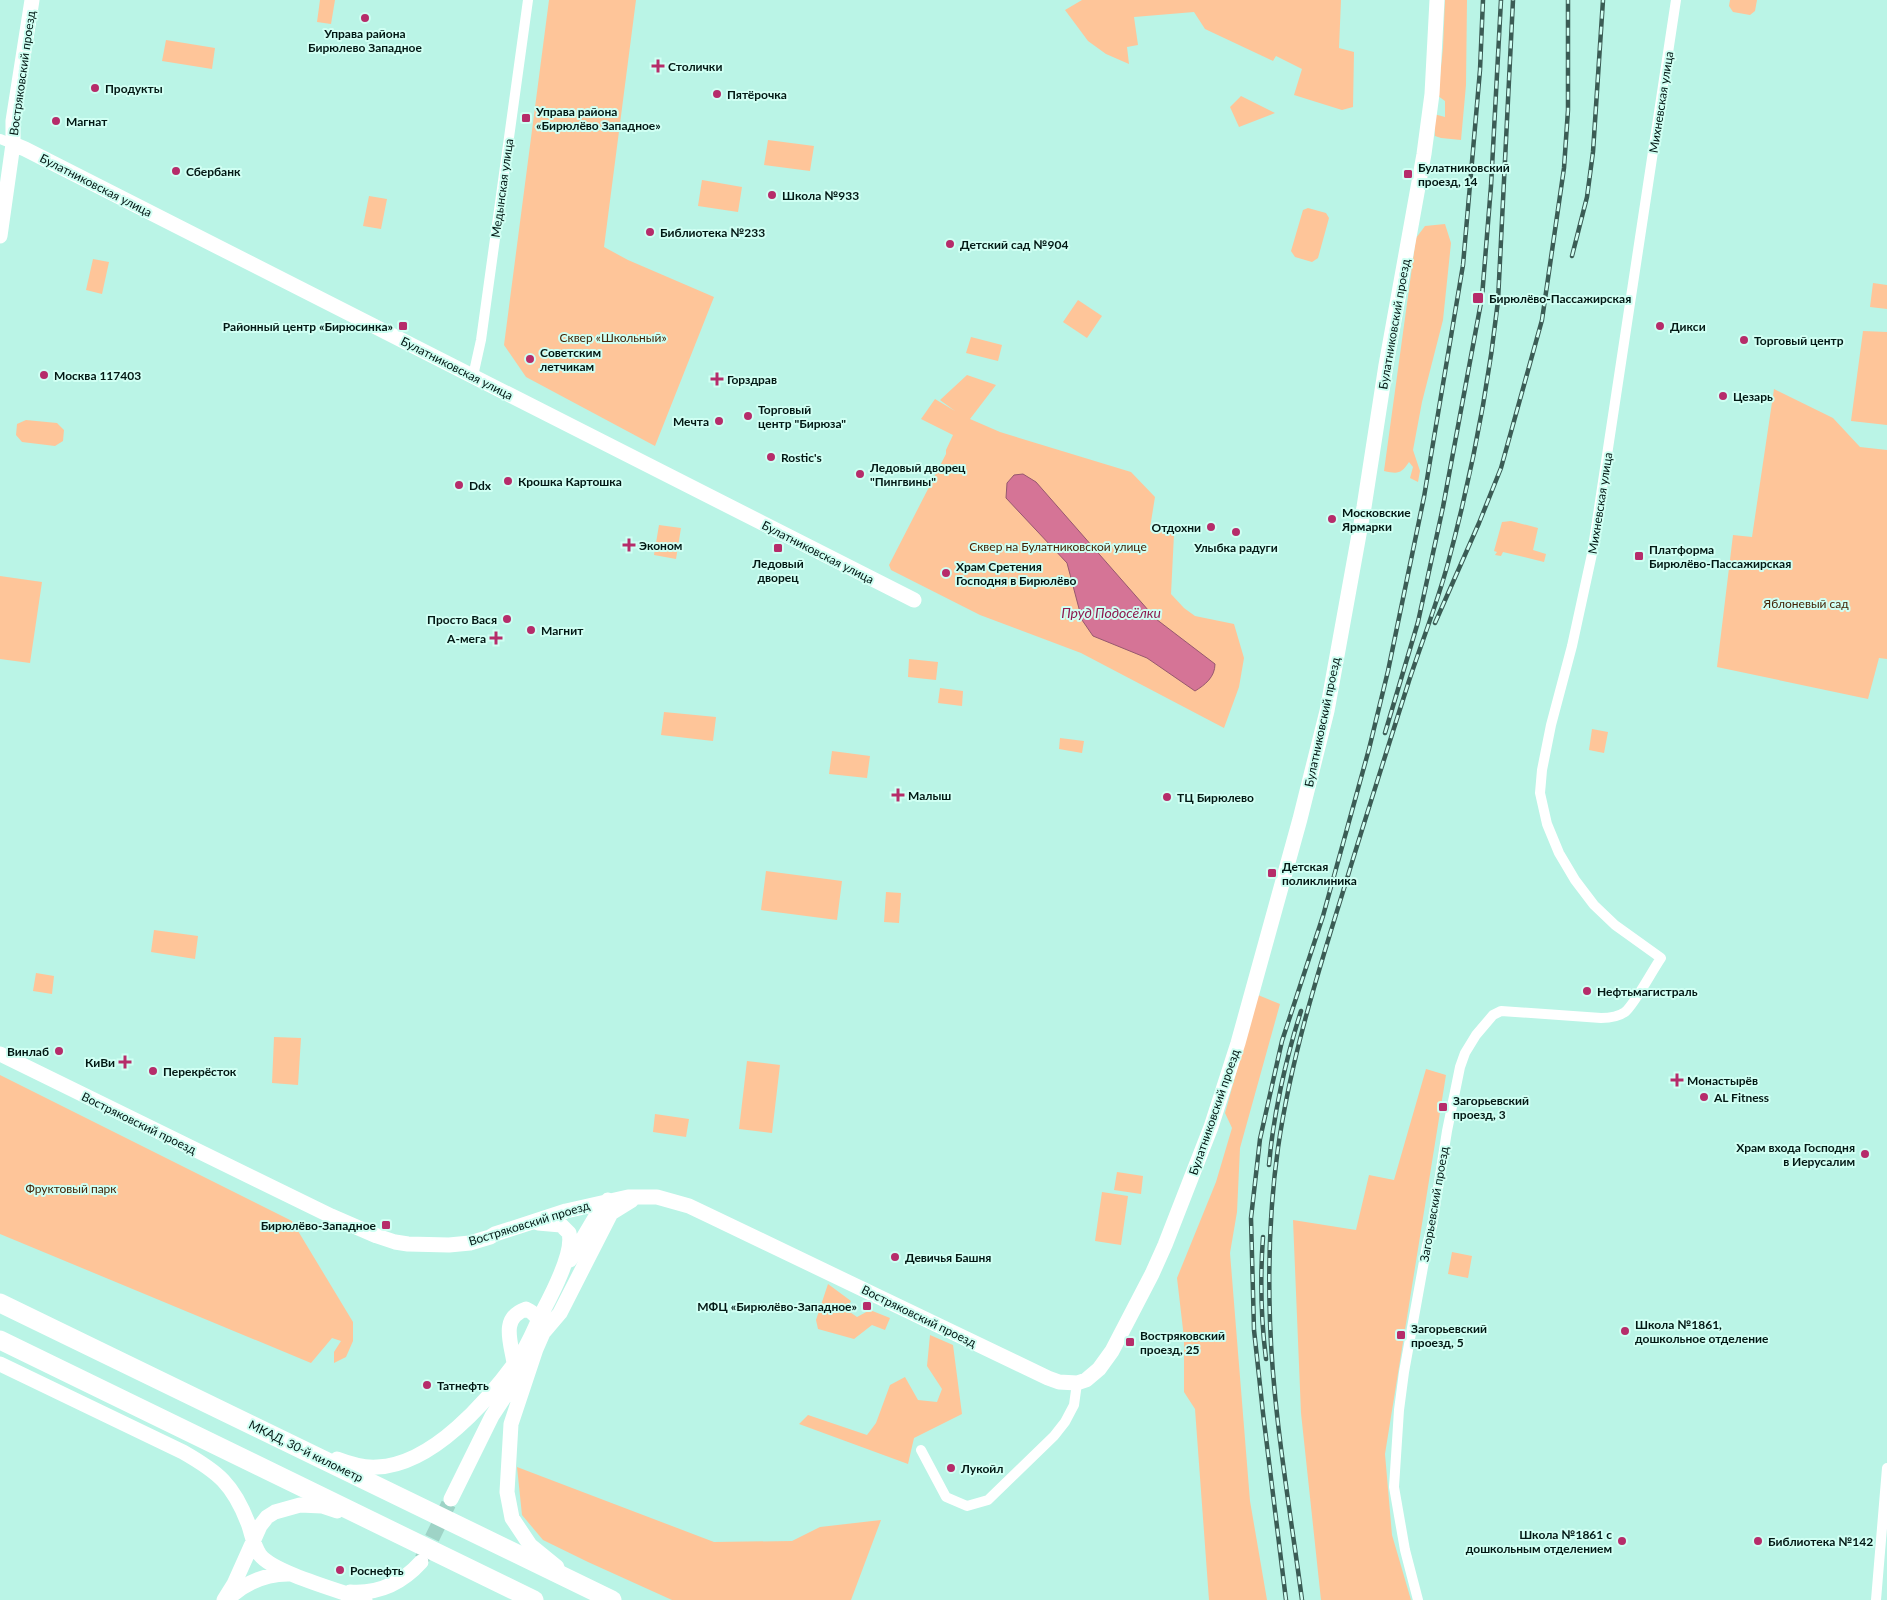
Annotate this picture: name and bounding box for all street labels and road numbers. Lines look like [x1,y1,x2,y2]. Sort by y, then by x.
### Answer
street label: Востряковский проезд [6,9,38,136]
street label: Михневская улица [1646,50,1676,154]
street label: Медынская улица [488,138,516,238]
street label: Булатниковская улица [37,150,155,220]
street label: Булатниковский проезд [1375,257,1413,390]
street label: Булатниковская улица [398,333,516,403]
street label: Михневская улица [1585,451,1615,555]
street label: Булатниковская улица [759,517,877,587]
street label: Булатниковский проезд [1301,655,1343,788]
street label: Булатниковский проезд [1185,1046,1243,1177]
street label: Востряковский проезд [79,1089,199,1158]
street label: Загорьевский проезд [1416,1144,1452,1263]
street label: Востряковский проезд [467,1197,592,1249]
street label: Востряковский проезд [859,1282,979,1351]
street label: МКАД, 30-й километр [246,1417,366,1485]

